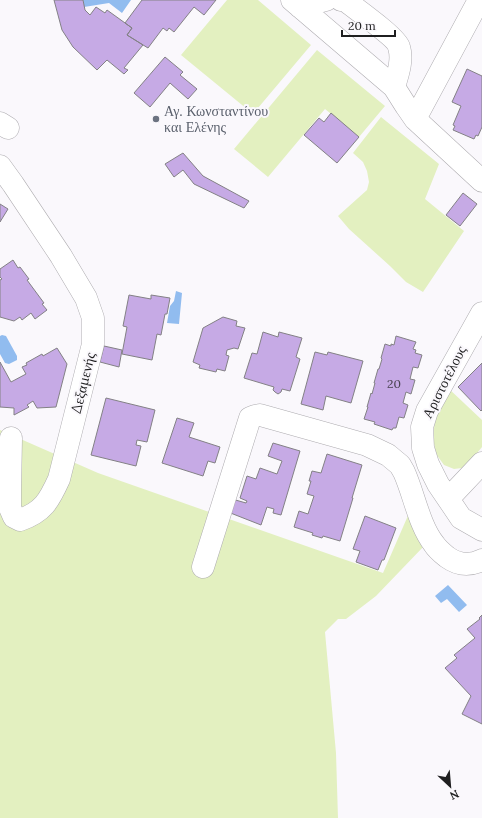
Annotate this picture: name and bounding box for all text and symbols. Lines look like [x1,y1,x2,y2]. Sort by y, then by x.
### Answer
scale bar [342,12,395,38]
text: 20 m [348,18,376,33]
place label: Αγ. Κωνσταντίνου και Ελένης [164,102,268,136]
marker: Αγ. Κωνσταντίνου και Ελένης [151,114,161,124]
street label: Αριστοτέλους [418,342,470,421]
street label: Δεξαμενής [67,350,99,415]
house number: 20 [387,376,401,391]
north arrow [430,766,470,806]
text: N [447,787,461,803]

